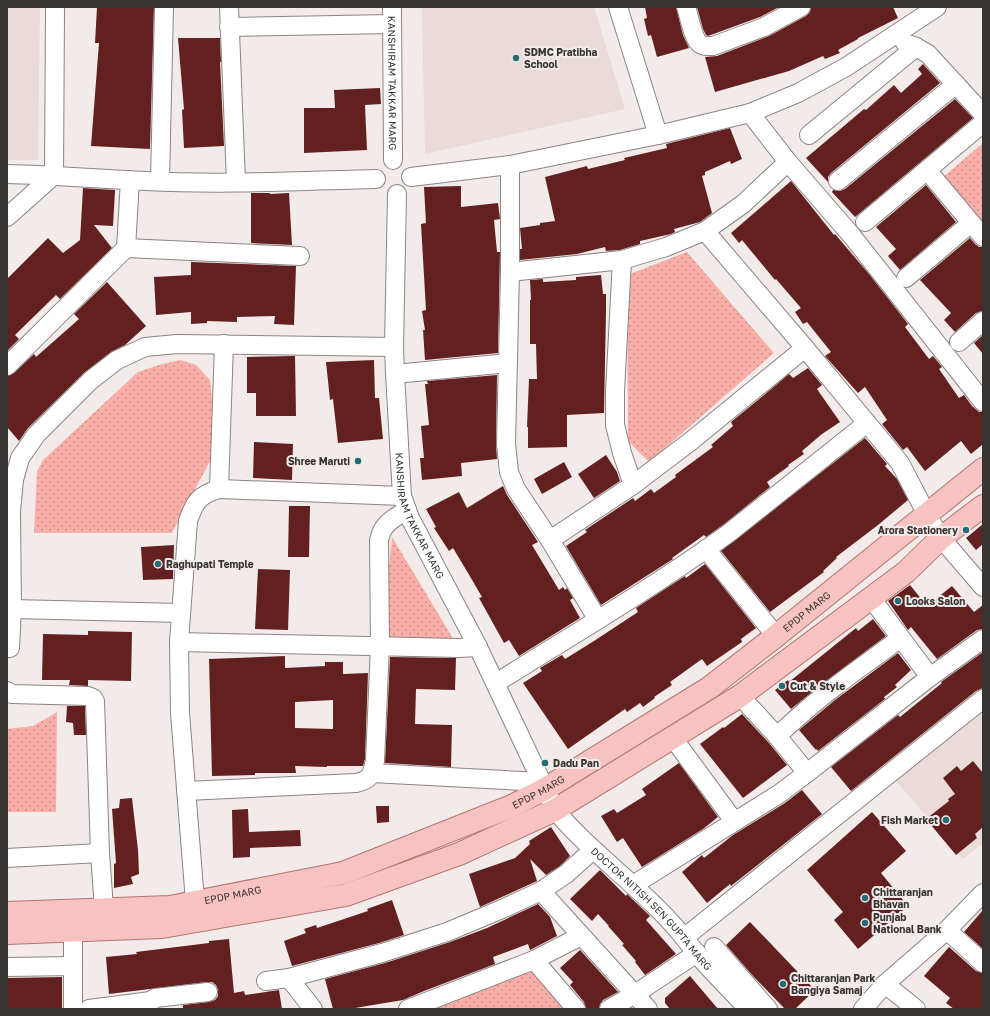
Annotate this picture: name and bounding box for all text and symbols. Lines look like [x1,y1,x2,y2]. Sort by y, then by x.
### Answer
street label: KANSHIRAM TAKKAR MARG [386,16,399,150]
place label: SDMC Pratibha School [524,46,598,70]
marker: SDMC Pratibha School [511,53,521,63]
street label: KANSHIRAM TAKKAR MARG [394,452,447,581]
place label: Shree Maruti [288,455,350,467]
marker: Shree Maruti [353,456,363,466]
place label: Arora Stationery [878,524,958,536]
marker: Arora Stationery [961,525,971,535]
place label: Raghupati Temple [166,558,254,570]
marker: Raghupati Temple [153,559,163,569]
street label: EPDP MARG [780,589,833,634]
place label: Looks Salon [906,595,965,607]
marker: Looks Salon [893,596,903,606]
place label: Cut & Style [790,680,845,692]
marker: Cut & Style [777,681,787,691]
place label: Dadu Pan [553,757,599,769]
marker: Dadu Pan [540,758,550,768]
street label: EPDP MARG [510,773,567,811]
place label: Fish Market [881,814,938,826]
marker: Fish Market [941,815,951,825]
street label: DOCTOR NITISH SEN GUPTA MARG [589,845,714,973]
street label: EPDP MARG [203,883,262,906]
place label: Chittaranjan Bhavan [873,886,933,910]
marker: Chittaranjan Bhavan [860,893,870,903]
place label: Punjab National Bank [873,911,942,935]
marker: Punjab National Bank [860,918,870,928]
place label: Chittaranjan Park Bangiya Samaj [791,972,876,996]
marker: Chittaranjan Park Bangiya Samaj [778,979,788,989]

